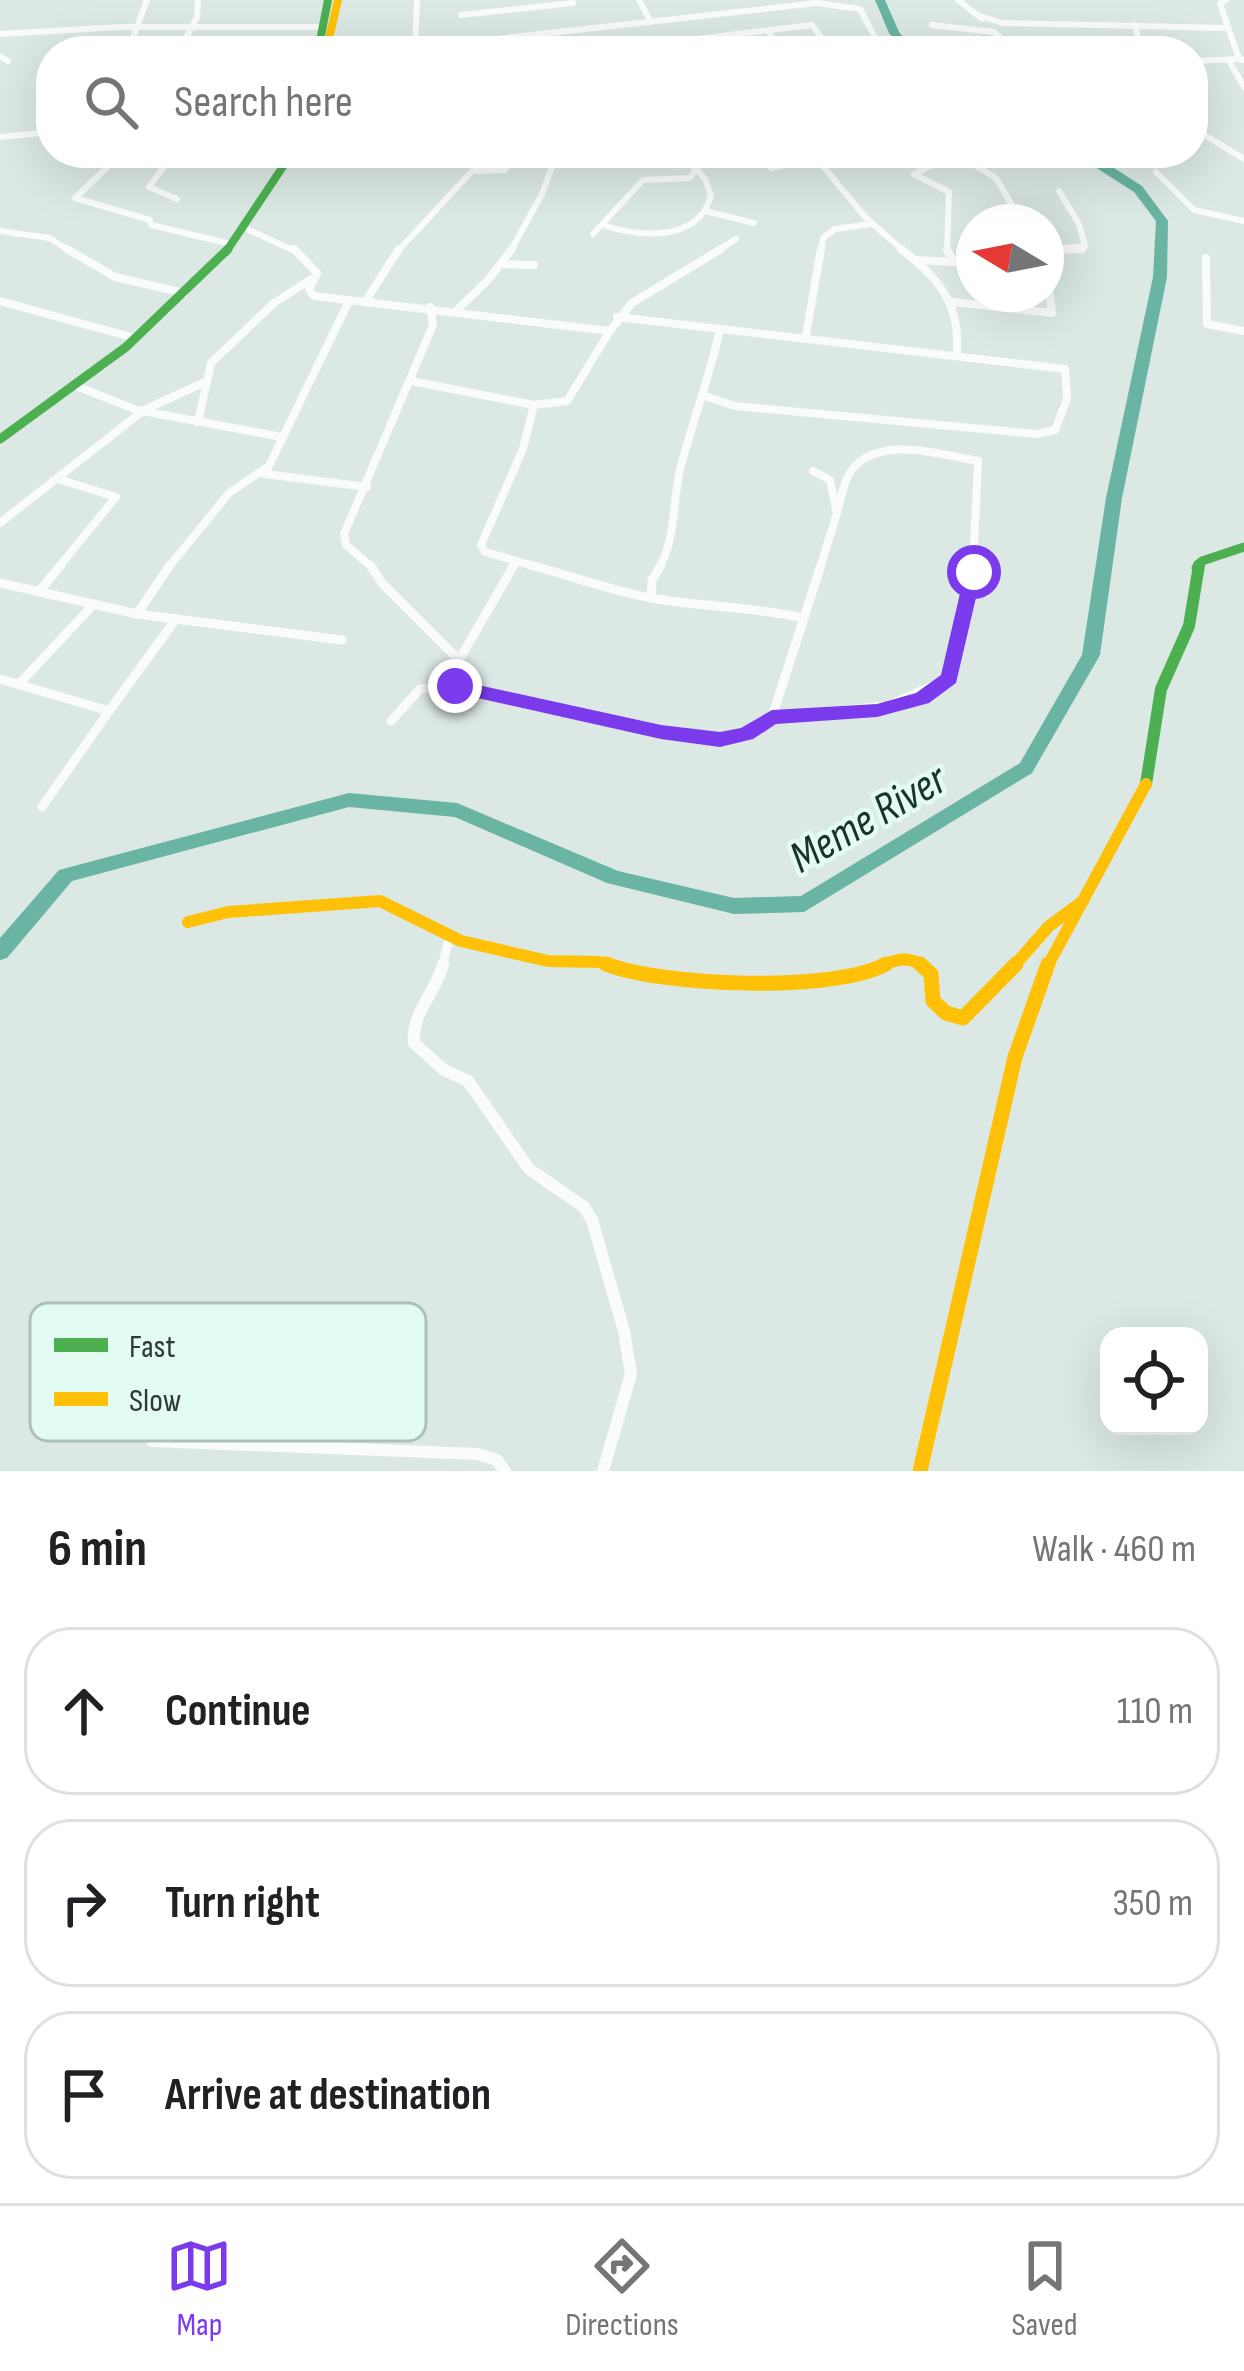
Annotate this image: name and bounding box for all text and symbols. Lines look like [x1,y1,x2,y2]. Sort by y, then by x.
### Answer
search box [36,36,1208,168]
icon: search [78,69,144,135]
text: Search here [174,75,353,130]
north arrow [956,204,1064,312]
route start [947,545,1001,599]
route end [428,659,482,713]
water label: Meme River [780,752,958,886]
legend [30,1303,426,1441]
text: Fast [129,1327,176,1367]
map controls [1100,1327,1208,1435]
button: locate [1100,1327,1208,1435]
text: Slow [129,1381,181,1421]
text: 6 min [48,1519,147,1580]
text: Walk · 460 m [1032,1526,1196,1573]
icon: ahead [51,1678,117,1744]
text: Continue [165,1684,311,1739]
text: 110 m [1117,1688,1193,1735]
icon: right [51,1870,117,1936]
text: Turn right [165,1876,320,1931]
text: 350 m [1112,1880,1193,1927]
icon: arrive [51,2062,117,2128]
text: Arrive at destination [165,2068,491,2123]
tab: Map [166,2233,232,2345]
tab: Directions [565,2233,679,2345]
tab: Saved [1011,2233,1078,2345]

